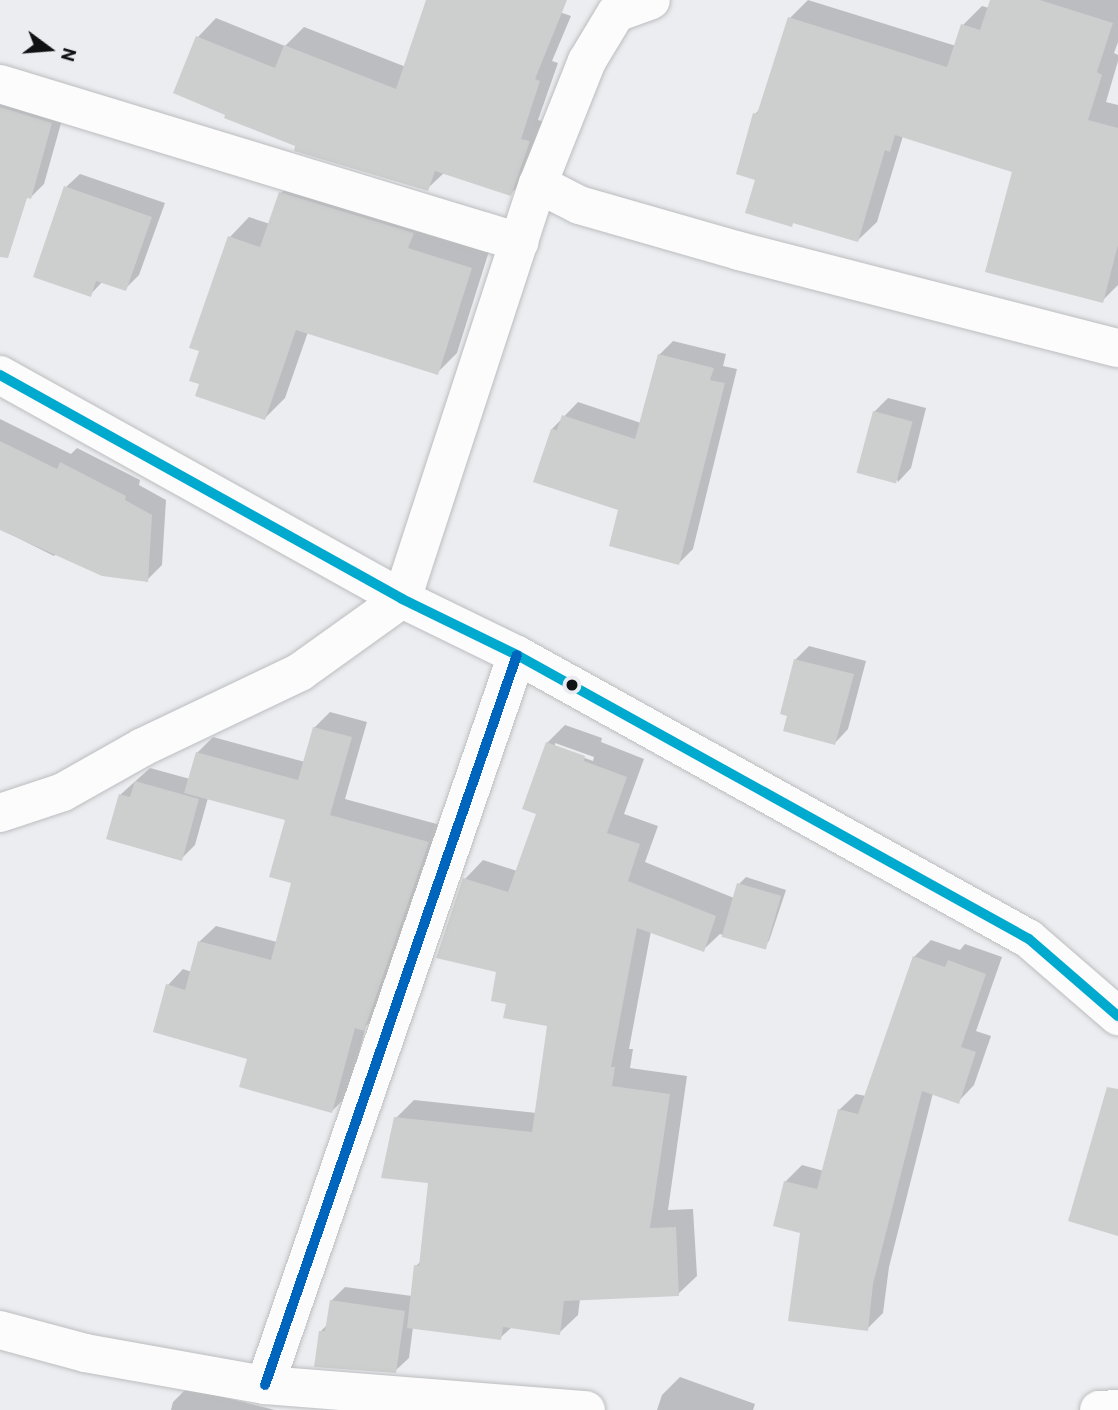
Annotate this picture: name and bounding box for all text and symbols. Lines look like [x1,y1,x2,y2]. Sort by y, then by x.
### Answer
north arrow [14,14,84,84]
text: N [57,46,82,64]
unlabelled marker [565,678,579,692]

